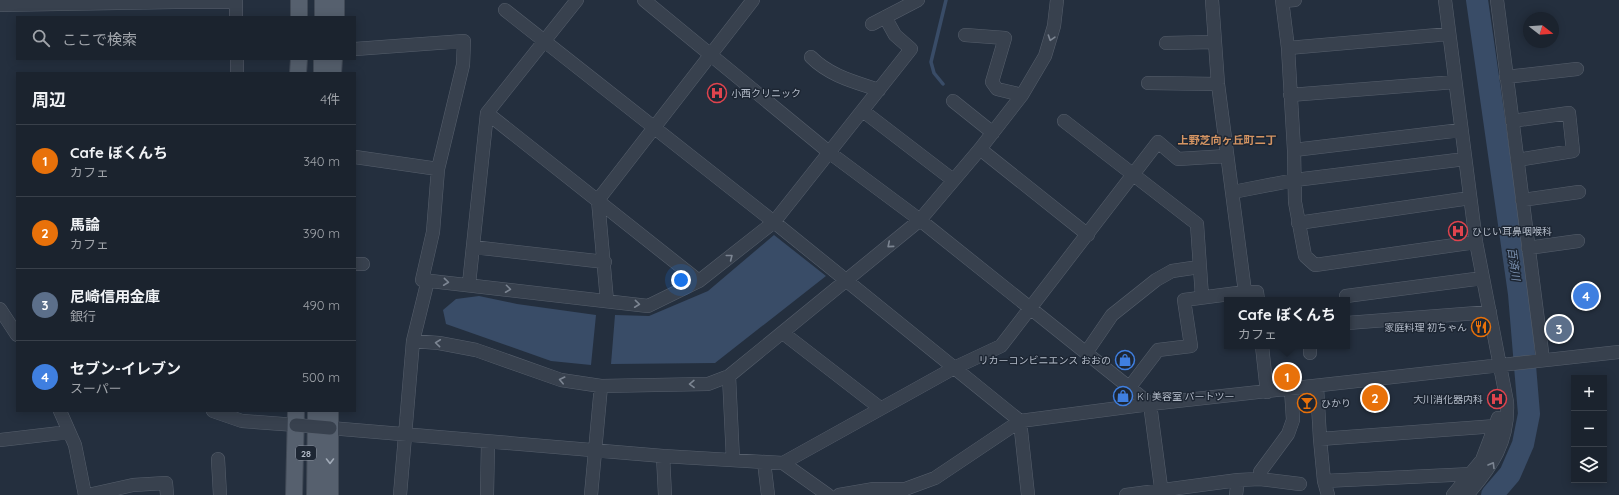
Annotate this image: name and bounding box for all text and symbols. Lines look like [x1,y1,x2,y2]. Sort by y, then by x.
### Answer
north arrow [1523,12,1559,48]
search box [16,16,356,60]
icon: search [30,27,52,49]
text: ここで検索 [62,30,137,49]
one-way arrow [1047,35,1056,42]
hospital icon: 小西クリニック [706,82,728,104]
place label: 小西クリニック [731,87,801,100]
text: 周辺 [32,89,66,110]
text: 4件 [320,91,340,107]
district label: 上野芝向ヶ丘町二丁 [1178,133,1277,147]
text: Cafe ぼくんち [70,143,168,162]
text: 1 [42,153,48,169]
text: 340 m [303,153,340,169]
text: カフェ [70,164,109,180]
text: 馬論 [70,215,100,234]
hospital icon: ひじい耳鼻咽喉科 [1447,220,1469,242]
text: 2 [41,225,49,241]
text: 390 m [303,225,340,241]
place label: ひじい耳鼻咽喉科 [1472,225,1552,238]
text: カフェ [70,236,109,252]
one-way arrow [887,240,894,247]
water label: 百済川 [1505,247,1523,282]
one-way arrow [725,255,732,262]
your location [671,270,691,290]
one-way arrow [443,277,449,286]
pin: 4 [1573,281,1599,311]
one-way arrow [505,284,511,293]
text: 尼崎信用金庫 [70,287,160,306]
text: 3 [42,297,48,313]
text: 490 m [303,297,340,313]
popup [1224,297,1350,349]
one-way arrow [634,300,640,309]
text: Cafe ぼくんち [1238,305,1336,324]
text: 銀行 [70,308,96,324]
pin: 3 [1546,314,1572,344]
restaurant icon: 家庭料理 初ちゃん [1470,316,1492,338]
place label: 家庭料理 初ちゃん [1384,321,1467,334]
text: カフェ [1238,326,1277,342]
one-way arrow [435,339,441,348]
shop icon: リカーコンビニエンス おおの [1114,349,1136,371]
place label: リカーコンビニエンス おおの [978,354,1111,367]
text: セブン-イレブン [70,359,181,378]
pin: 1 [1274,362,1300,392]
text: 4 [41,369,49,385]
text: 500 m [302,369,340,385]
map controls [1571,375,1607,483]
button: + [1571,375,1607,411]
one-way arrow [559,376,565,384]
text: スーパー [70,380,122,396]
one-way arrow [689,380,695,389]
pin: 2 [1362,383,1388,413]
shop icon: K I 美容室 パートツー [1112,385,1134,407]
hospital icon: 大川消化器内科 [1486,388,1508,410]
place label: K I 美容室 パートツー [1137,390,1234,403]
bar icon: ひかり [1296,392,1318,414]
place label: 大川消化器内科 [1413,393,1483,406]
place label: ひかり [1321,397,1351,410]
button: − [1571,411,1607,447]
road number: 28 [296,446,316,460]
button: layers [1571,447,1607,483]
one-way arrow [326,458,334,464]
one-way arrow [1487,462,1494,469]

